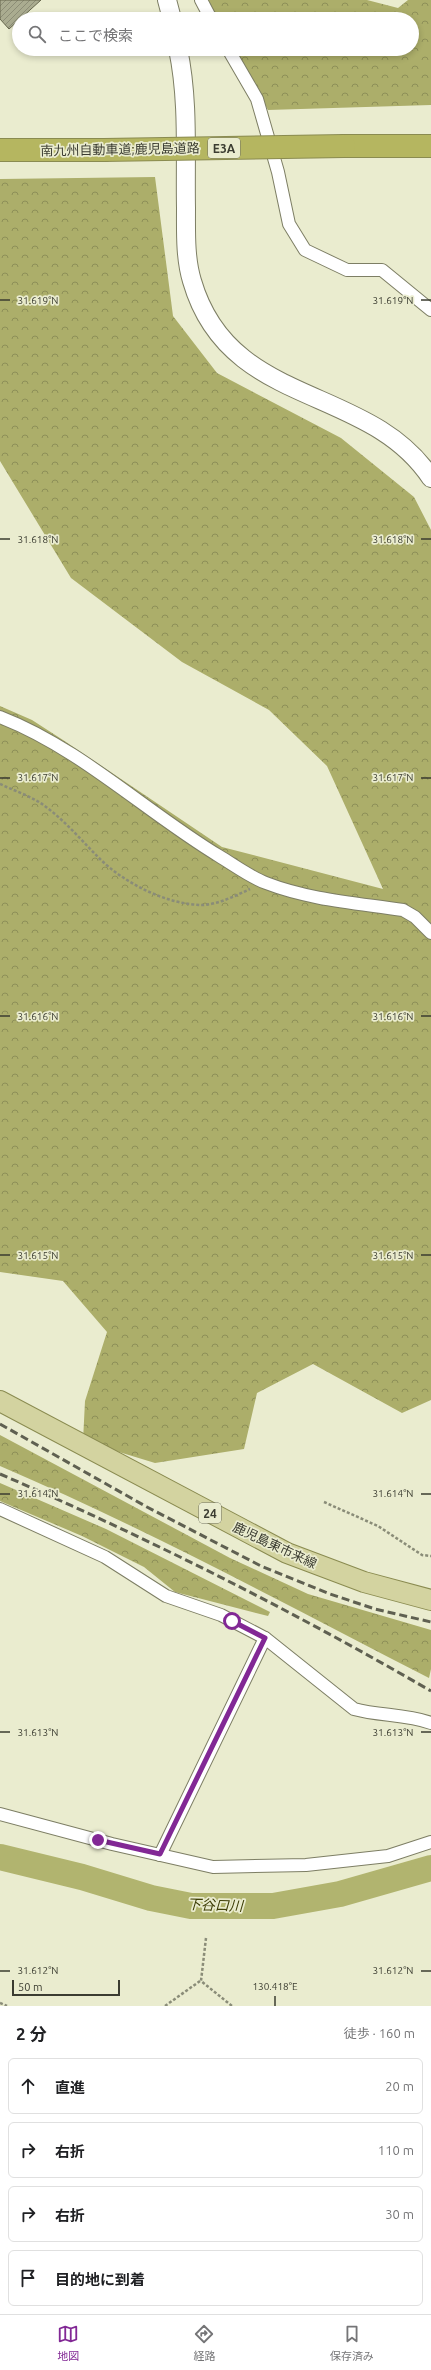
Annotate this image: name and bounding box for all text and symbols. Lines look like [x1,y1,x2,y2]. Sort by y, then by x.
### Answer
search box [12,12,419,56]
icon: search [26,23,48,45]
text: ここで検索 [58,27,133,44]
road number: E3A [208,138,240,158]
street label: 南九州自動車道;鹿児島道路 [40,141,200,157]
text: 31.619°N [17,295,59,306]
text: 31.619°N [372,295,414,306]
text: 31.618°N [17,534,59,545]
text: 31.618°N [372,534,414,545]
text: 31.617°N [17,772,59,783]
text: 31.617°N [372,772,414,783]
text: 31.616°N [17,1011,59,1022]
text: 31.616°N [372,1011,414,1022]
text: 31.615°N [17,1250,59,1261]
text: 31.615°N [372,1250,414,1261]
text: 31.614°N [17,1488,59,1499]
text: 31.614°N [372,1488,414,1499]
road number: 24 [199,1503,221,1523]
street label: 鹿児島東市来線 [231,1519,319,1571]
route start [223,1612,241,1630]
text: 31.613°N [17,1727,59,1738]
text: 31.613°N [372,1727,414,1738]
route end [89,1831,107,1849]
water label: 下谷口川 [187,1896,245,1914]
text: 31.612°N [17,1965,59,1976]
text: 31.612°N [372,1965,414,1976]
scale bar [12,1978,120,1997]
text: 50 m [18,1981,42,1993]
text: 130.418°E [252,1981,298,1992]
text: 2 分 [16,2024,47,2043]
text: 徒歩 · 160 m [344,2026,415,2040]
icon: ahead [17,2075,39,2097]
text: 直進 [55,2079,85,2096]
text: 20 m [385,2079,414,2093]
icon: right [17,2139,39,2161]
text: 右折 [55,2143,85,2160]
text: 110 m [378,2143,414,2157]
icon: right [17,2203,39,2225]
text: 右折 [55,2207,85,2224]
text: 30 m [385,2207,414,2221]
icon: arrive [17,2267,39,2289]
text: 目的地に到着 [55,2271,145,2288]
tab: 地図 [57,2323,79,2363]
tab: 経路 [193,2323,215,2363]
tab: 保存済み [330,2323,374,2363]

